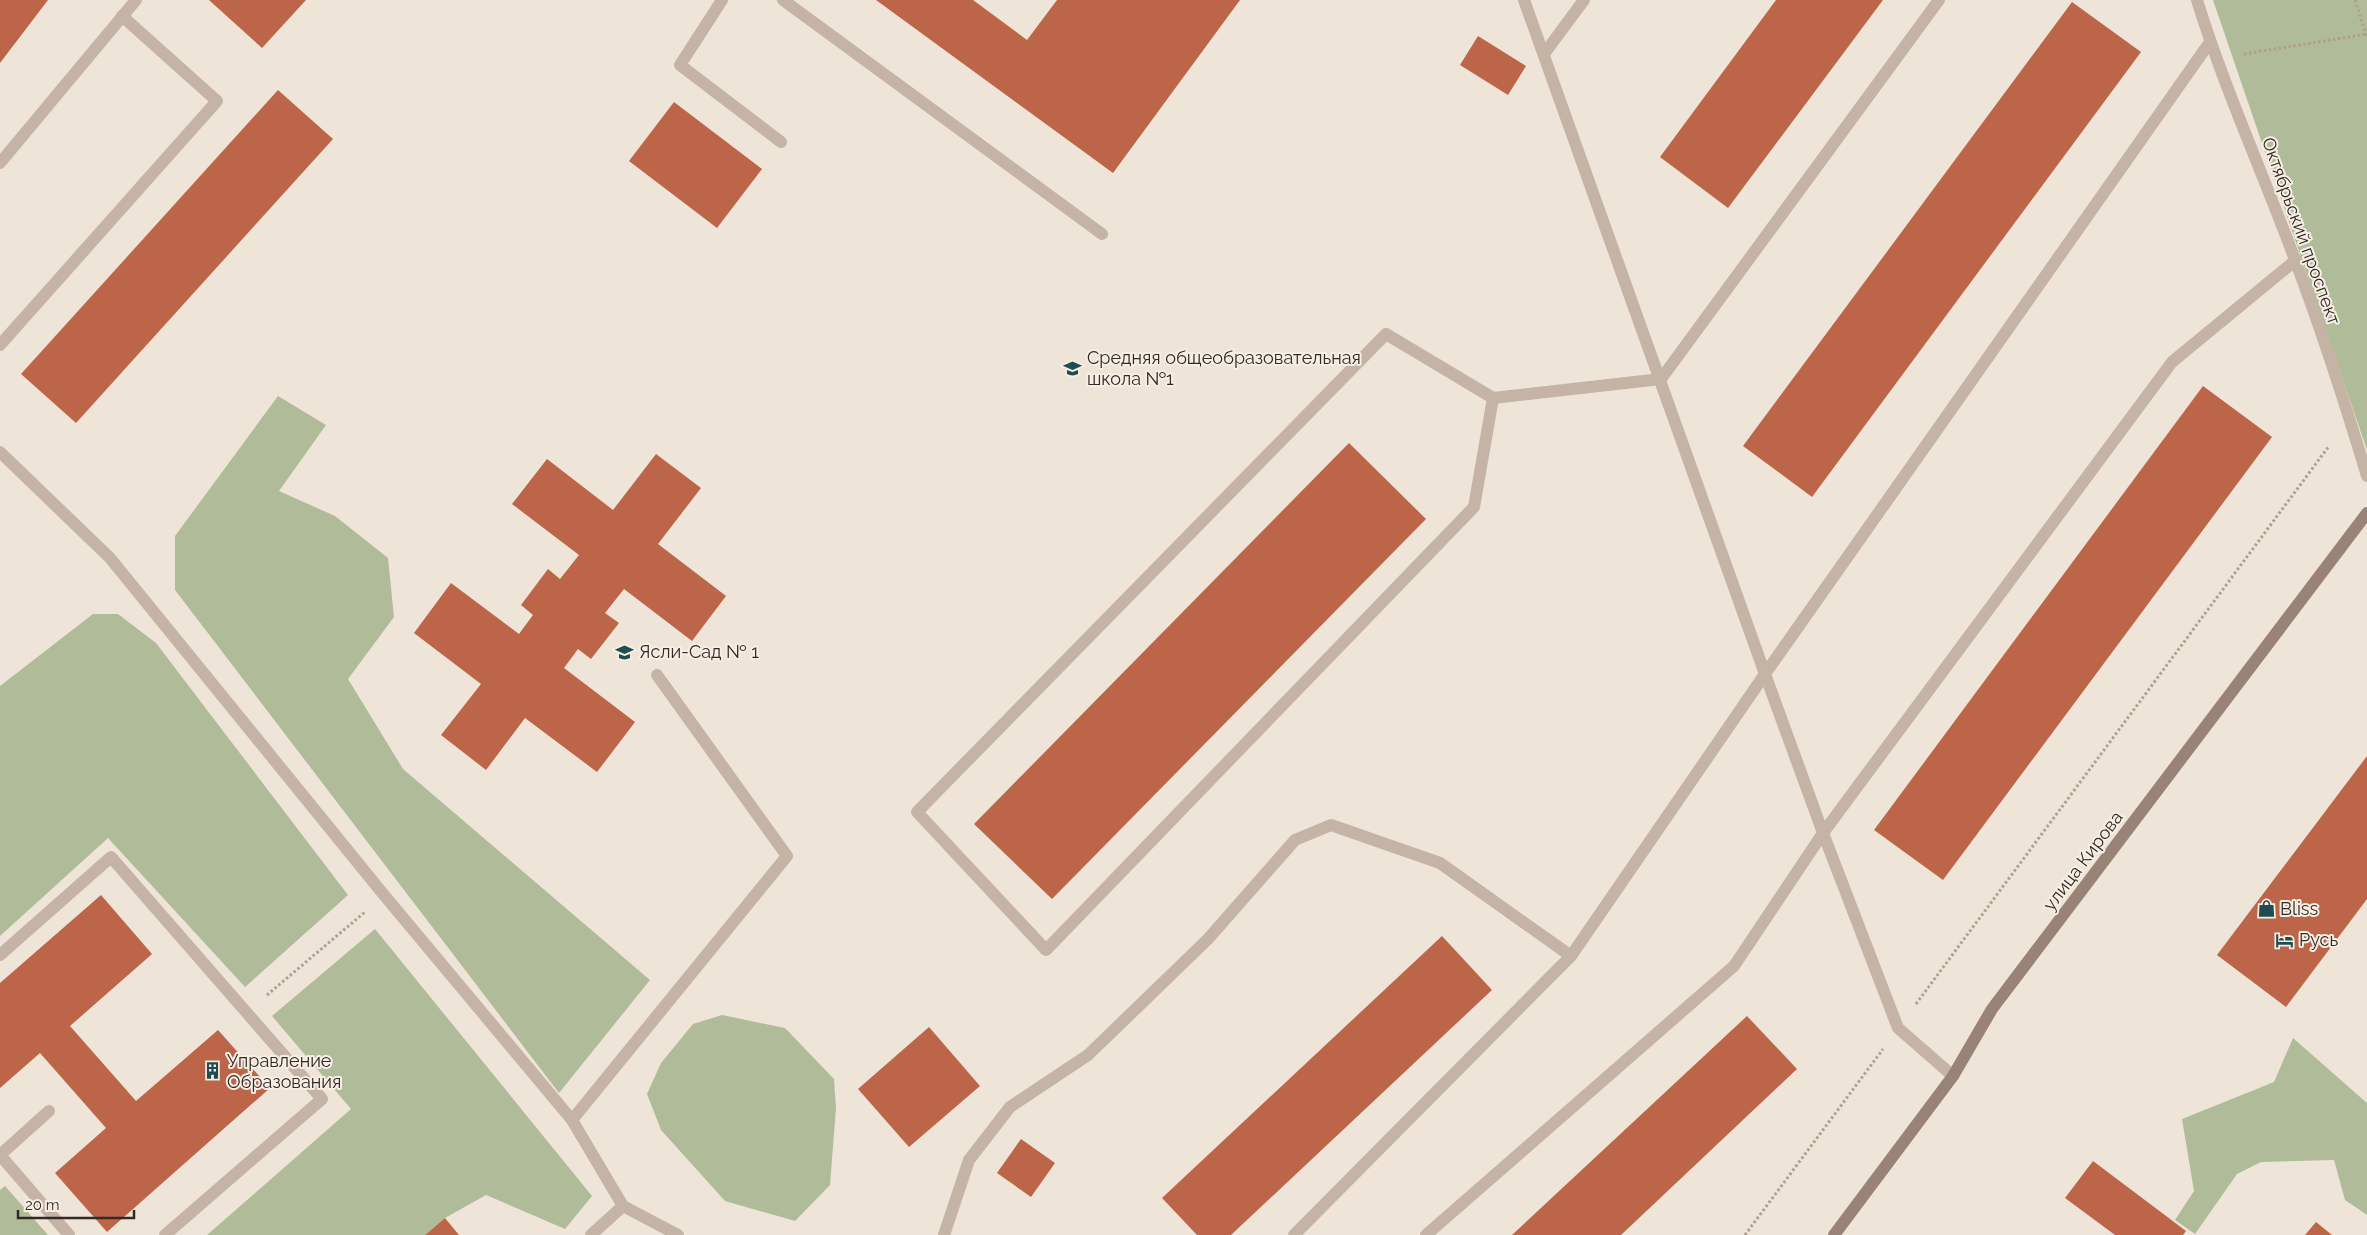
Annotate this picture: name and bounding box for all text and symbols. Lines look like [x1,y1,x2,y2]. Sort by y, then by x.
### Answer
street label: Октябрьский проспект [2258,135,2345,327]
place label: Средняя общеобразовательная школа №1 [1087,347,1361,389]
school or university icon: Средняя общеобразовательная школа №1 [1063,358,1083,378]
place label: Ясли-Сад № 1 [639,641,759,662]
school or university icon: Ясли-Сад № 1 [615,642,635,662]
street label: улица Кирова [2038,807,2127,914]
place label: Bliss [2280,898,2319,919]
shop icon: Bliss [2256,899,2276,919]
place label: Русь [2299,929,2338,950]
hotel icon: Русь [2275,930,2295,950]
place label: Управление Образования [227,1050,341,1092]
building icon: Управление Образования [203,1061,223,1081]
scale bar [18,1188,134,1220]
text: 20 m [25,1196,60,1214]

